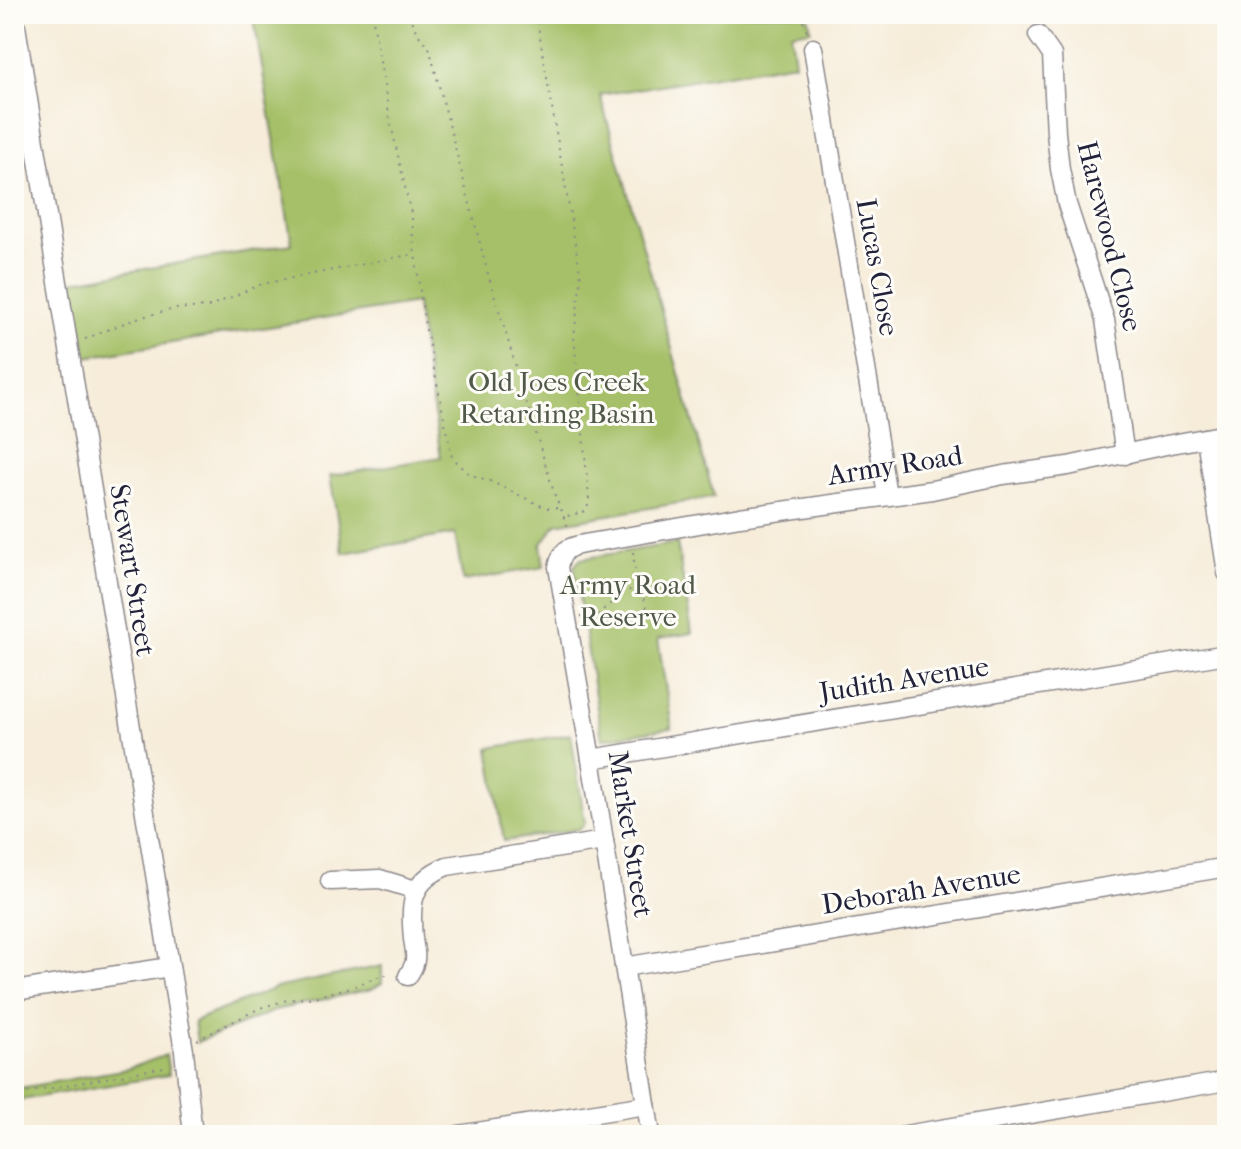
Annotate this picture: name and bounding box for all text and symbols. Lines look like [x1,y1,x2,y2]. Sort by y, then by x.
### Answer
street label: Harewood Close [1070,137,1150,335]
street label: Lucas Close [850,196,906,338]
park label: Old Joes Creek Retarding Basin [459,365,655,430]
street label: Army Road [824,438,965,492]
street label: Stewart Street [103,482,163,658]
park label: Army Road Reserve [559,568,697,633]
street label: Judith Avenue [815,649,991,709]
street label: Market Street [602,748,660,920]
street label: Deborah Avenue [819,857,1023,921]

